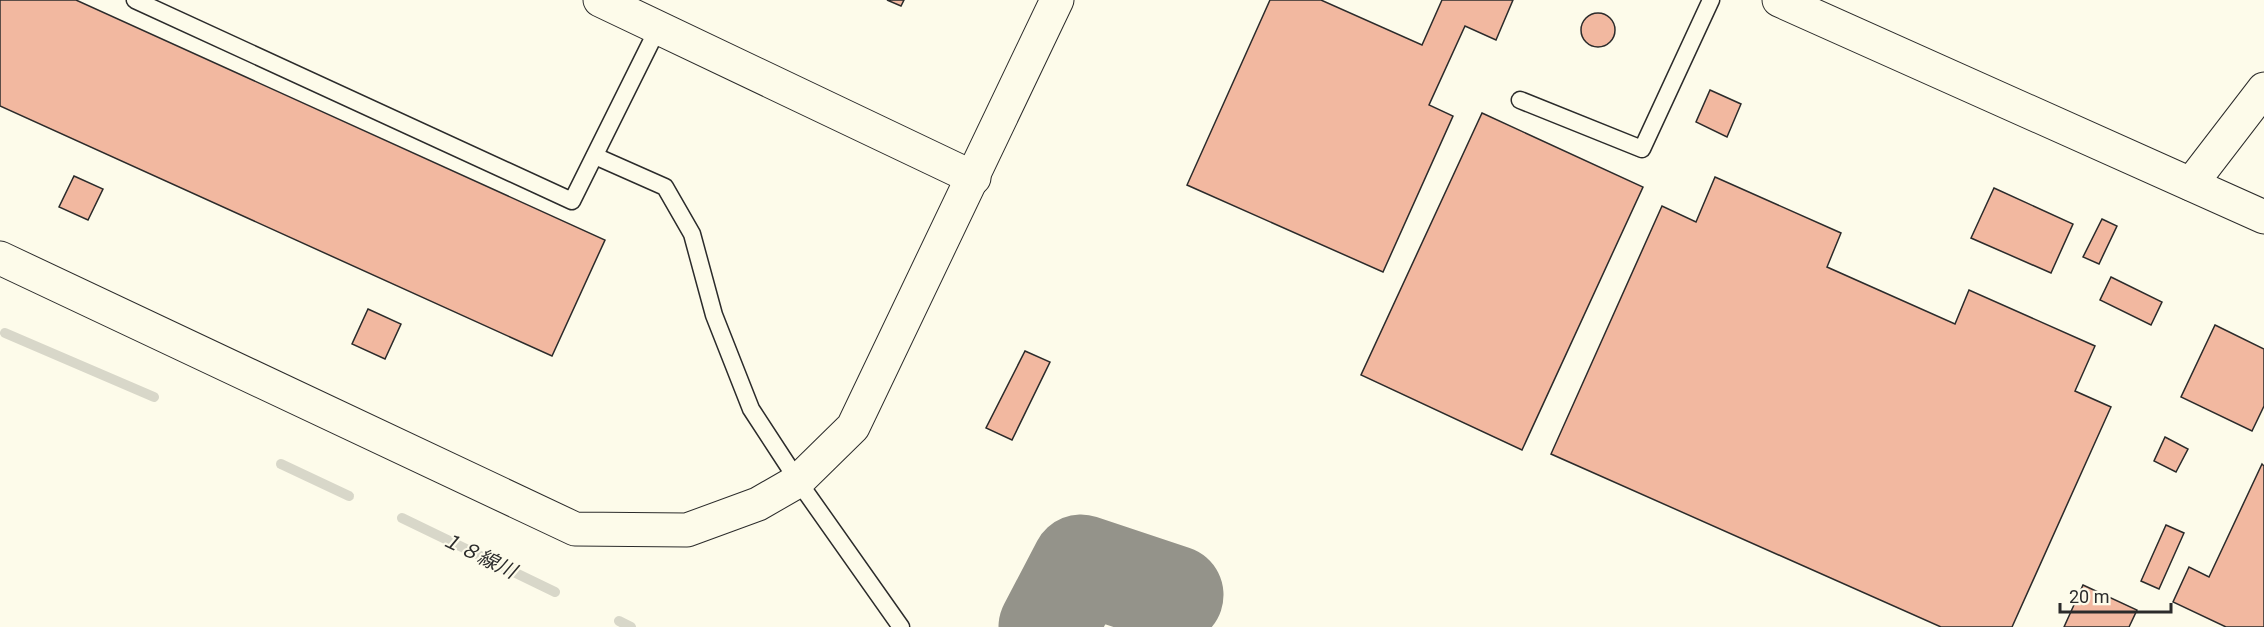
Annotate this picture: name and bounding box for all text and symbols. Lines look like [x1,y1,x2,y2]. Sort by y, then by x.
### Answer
water label: １８線川 [438,527,522,584]
scale bar [2060,576,2171,614]
text: 20 m [2069,586,2109,607]

